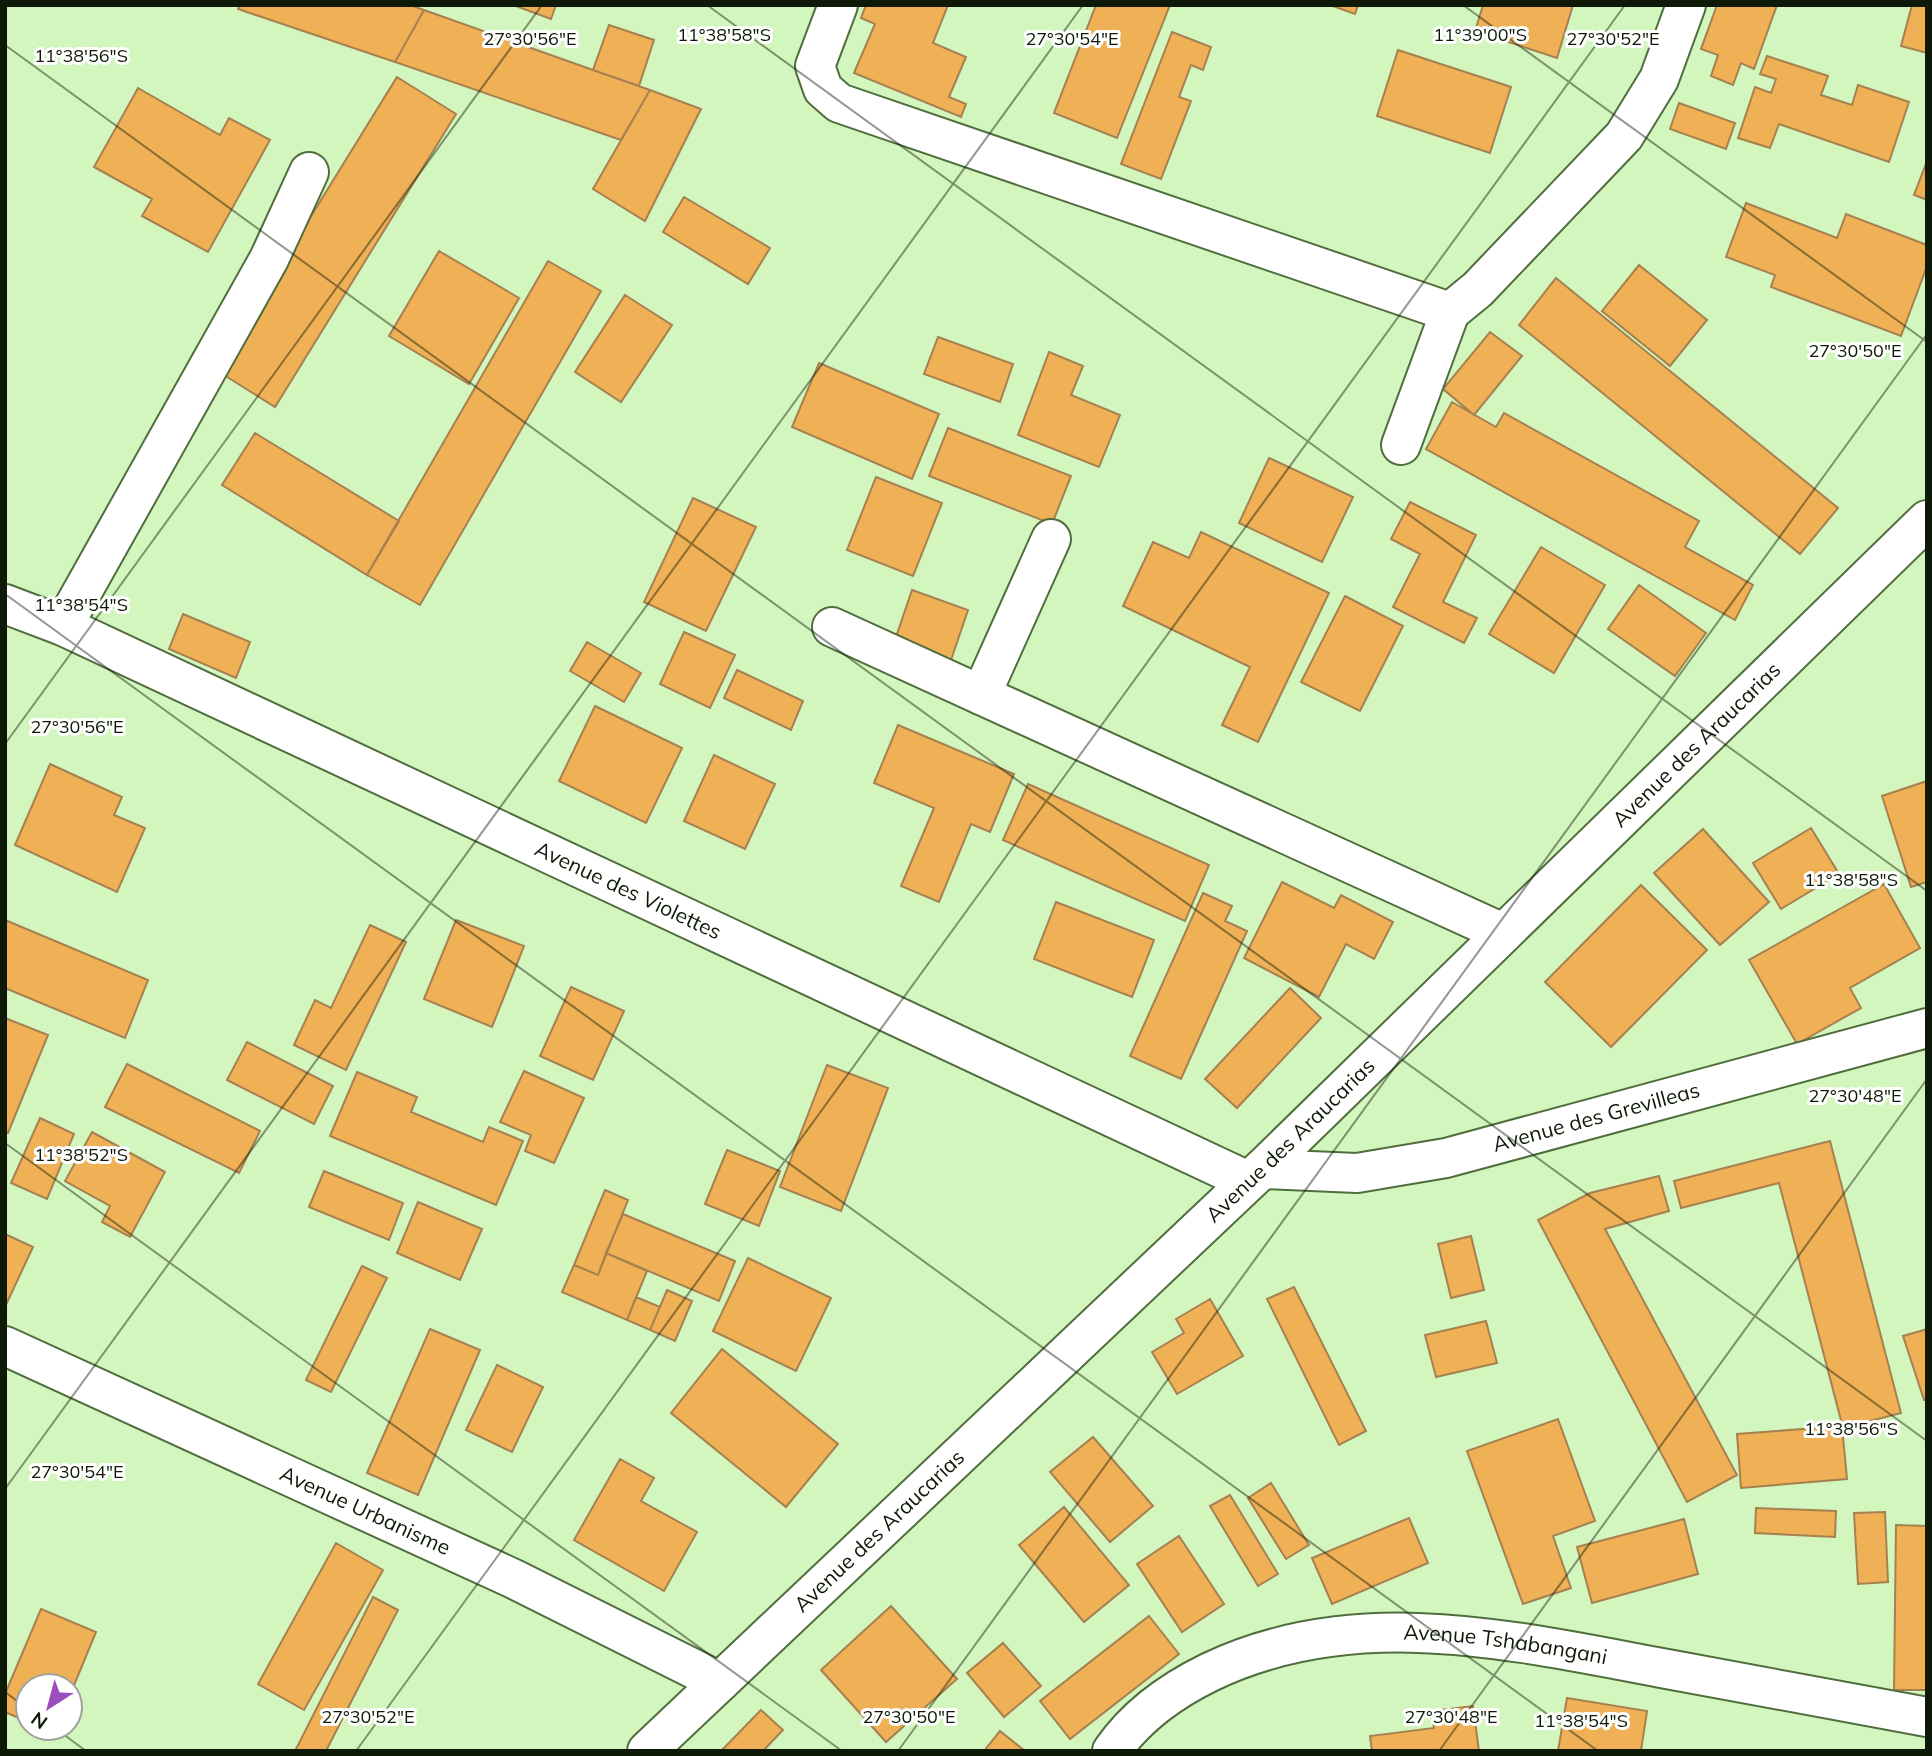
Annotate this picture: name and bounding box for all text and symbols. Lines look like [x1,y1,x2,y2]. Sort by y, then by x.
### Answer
text: 11°38'58"S [677,23,771,46]
text: 11°39'00"S [1433,23,1527,46]
text: 27°30'56"E [483,27,577,50]
text: 27°30'54"E [1025,27,1119,50]
text: 27°30'52"E [1566,27,1660,50]
text: 11°38'56"S [34,44,128,67]
text: 27°30'50"E [1808,339,1902,362]
text: 11°38'54"S [34,593,128,616]
street label: Avenue des Araucarias [1606,656,1785,832]
text: 27°30'56"E [30,715,124,738]
street label: Avenue des Violettes [531,835,726,945]
text: 11°38'58"S [1804,868,1898,891]
street label: Avenue des Araucarias [1200,1052,1380,1227]
street label: Avenue des Grevilleas [1490,1076,1702,1157]
text: 27°30'48"E [1808,1084,1902,1107]
text: 11°38'52"S [34,1143,128,1166]
text: 11°38'56"S [1804,1417,1898,1440]
street label: Avenue des Araucarias [788,1444,969,1617]
text: 27°30'54"E [30,1460,124,1483]
street label: Avenue Urbanisme [276,1460,455,1560]
street label: Avenue Tshabangani [1403,1619,1609,1669]
north arrow [14,1672,84,1742]
text: 27°30'52"E [321,1705,415,1728]
text: 27°30'50"E [862,1705,956,1728]
text: 27°30'48"E [1404,1705,1498,1728]
text: N [26,1707,52,1735]
text: 11°38'54"S [1534,1709,1628,1732]

